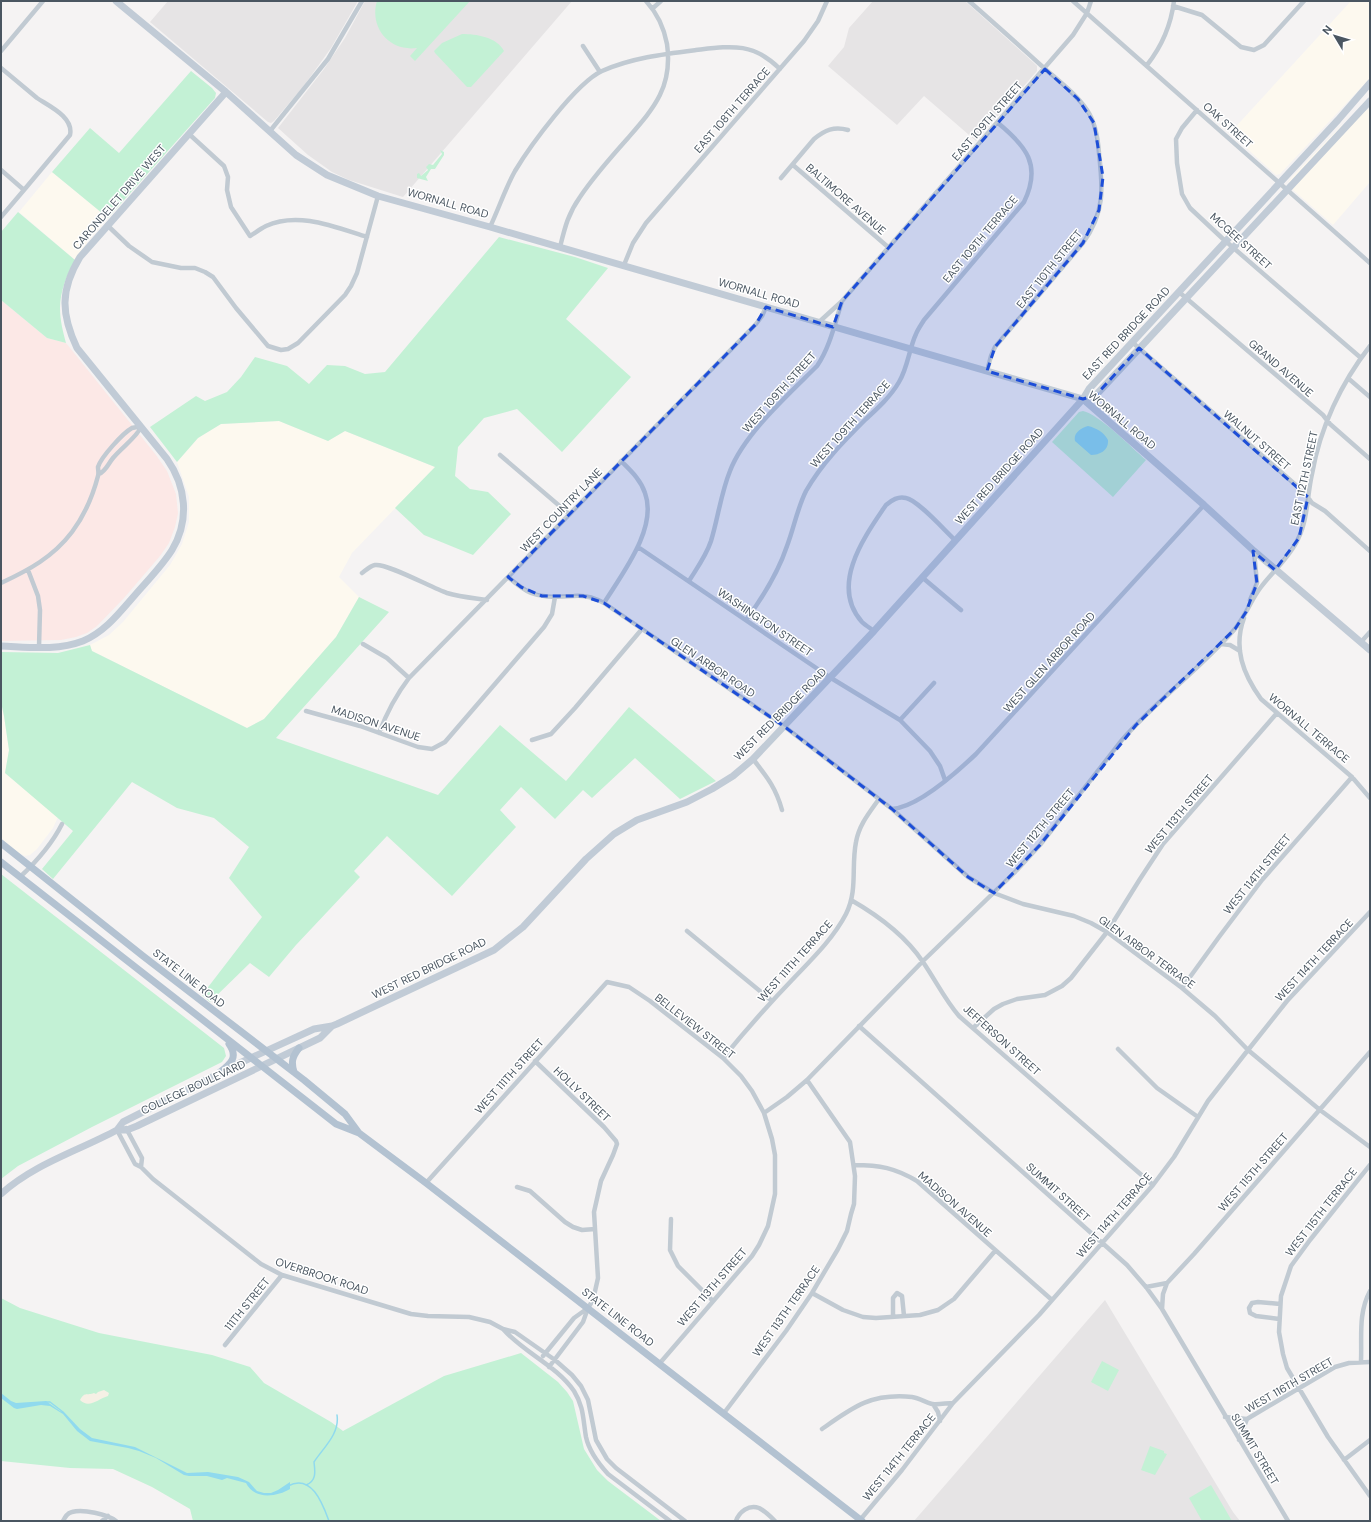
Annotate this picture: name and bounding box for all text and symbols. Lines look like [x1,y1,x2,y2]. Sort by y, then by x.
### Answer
north arrow [1315,16,1355,56]
text: N [1319,22,1335,37]
street label: EAST 108TH TERRACE [691,64,773,156]
street label: EAST 109TH STREET [949,79,1025,163]
street label: OAK STREET [1200,99,1256,151]
street label: CARONDELET DRIVE WEST [69,141,169,253]
street label: BALTIMORE AVENUE [803,160,889,238]
street label: WORNALL ROAD [406,185,491,221]
street label: EAST 109TH TERRACE [940,193,1020,285]
street label: MCGEE STREET [1207,210,1275,272]
street label: EAST 110TH STREET [1013,227,1085,311]
street label: WORNALL ROAD [717,275,802,311]
street label: EAST RED BRIDGE ROAD [1079,283,1173,382]
street label: GRAND AVENUE [1246,336,1316,400]
street label: WEST 109TH STREET [739,349,819,435]
street label: WEST 109TH TERRACE [807,377,893,471]
street label: WORNALL ROAD [1085,388,1159,453]
street label: WALNUT STREET [1221,407,1293,473]
street label: WEST RED BRIDGE ROAD [952,424,1046,527]
street label: EAST 112TH STREET [1287,430,1321,526]
street label: WEST COUNTRY LANE [517,465,605,555]
street label: WASHINGTON STREET [715,585,815,659]
street label: WEST GLEN ARBOR ROAD [1000,608,1098,715]
street label: GLEN ARBOR ROAD [668,634,758,701]
street label: WEST RED BRIDGE ROAD [731,664,830,763]
street label: WORNALL TERRACE [1266,690,1352,766]
street label: MADISON AVENUE [330,702,422,744]
street label: WEST 113TH STREET [1142,771,1216,857]
street label: WEST 112TH STREET [1003,786,1077,870]
street label: WEST 114TH STREET [1220,831,1294,917]
street label: GLEN ARBOR TERRACE [1096,912,1198,992]
street label: WEST 114TH TERRACE [1272,916,1356,1004]
street label: WEST 111TH TERRACE [755,917,835,1005]
street label: WEST RED BRIDGE ROAD [370,934,489,1002]
street label: STATE LINE ROAD [150,945,228,1011]
street label: BELLEVIEW STREET [652,990,738,1062]
street label: JEFFERSON STREET [960,1002,1044,1078]
street label: WEST 111TH STREET [471,1035,547,1117]
street label: COLLEGE BOULEVARD [138,1056,248,1117]
street label: HOLLY STREET [551,1064,613,1124]
street label: WEST 115TH STREET [1215,1130,1291,1214]
street label: SUMMIT STREET [1023,1160,1093,1224]
street label: WEST 115TH TERRACE [1282,1165,1360,1259]
street label: MADISON AVENUE [915,1168,995,1240]
street label: WEST 114TH TERRACE [1073,1170,1155,1260]
street label: WEST 113TH STREET [674,1245,750,1329]
street label: OVERBROOK ROAD [274,1254,371,1298]
street label: WEST 113TH TERRACE [749,1263,823,1359]
street label: 111TH STREET [221,1275,273,1333]
street label: STATE LINE ROAD [579,1284,657,1350]
street label: WEST 116TH STREET [1242,1354,1336,1416]
street label: WEST 114TH TERRACE [859,1411,939,1503]
street label: SUMMIT STREET [1228,1411,1282,1487]

